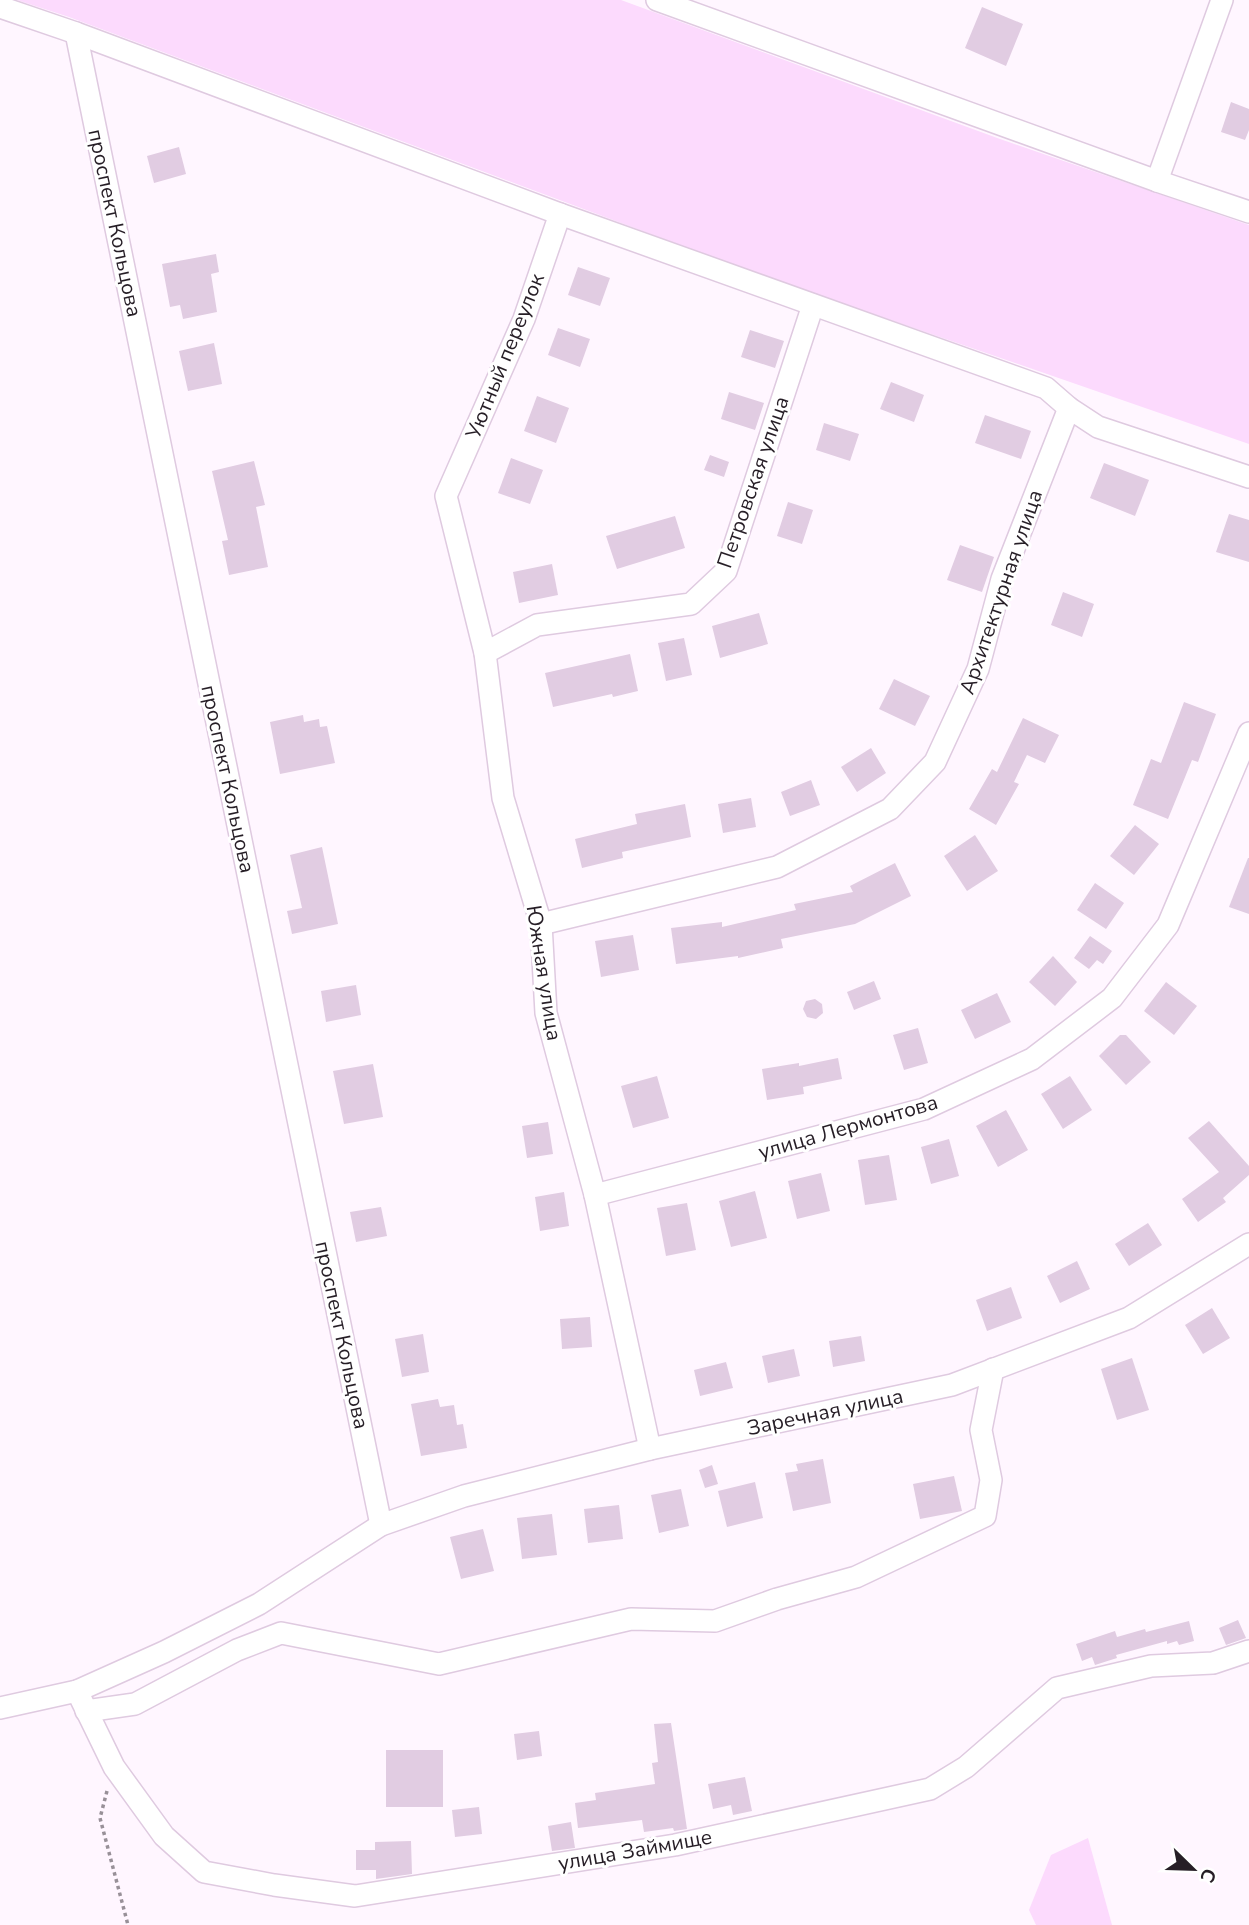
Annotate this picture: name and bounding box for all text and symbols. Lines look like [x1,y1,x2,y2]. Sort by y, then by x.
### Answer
street label: проспект Кольцова [81,126,149,320]
street label: Уютный переулок [459,268,551,444]
street label: Петровская улица [710,392,796,572]
street label: Архитектурная улица [953,486,1049,698]
street label: проспект Кольцова [194,682,262,876]
street label: Южная улица [519,903,569,1043]
street label: улица Лермонтова [755,1088,941,1166]
street label: проспект Кольцова [308,1238,376,1432]
street label: Заречная улица [744,1382,906,1442]
street label: улица Займище [556,1823,714,1877]
north arrow [1158,1834,1228,1904]
text: С [1193,1864,1222,1886]

